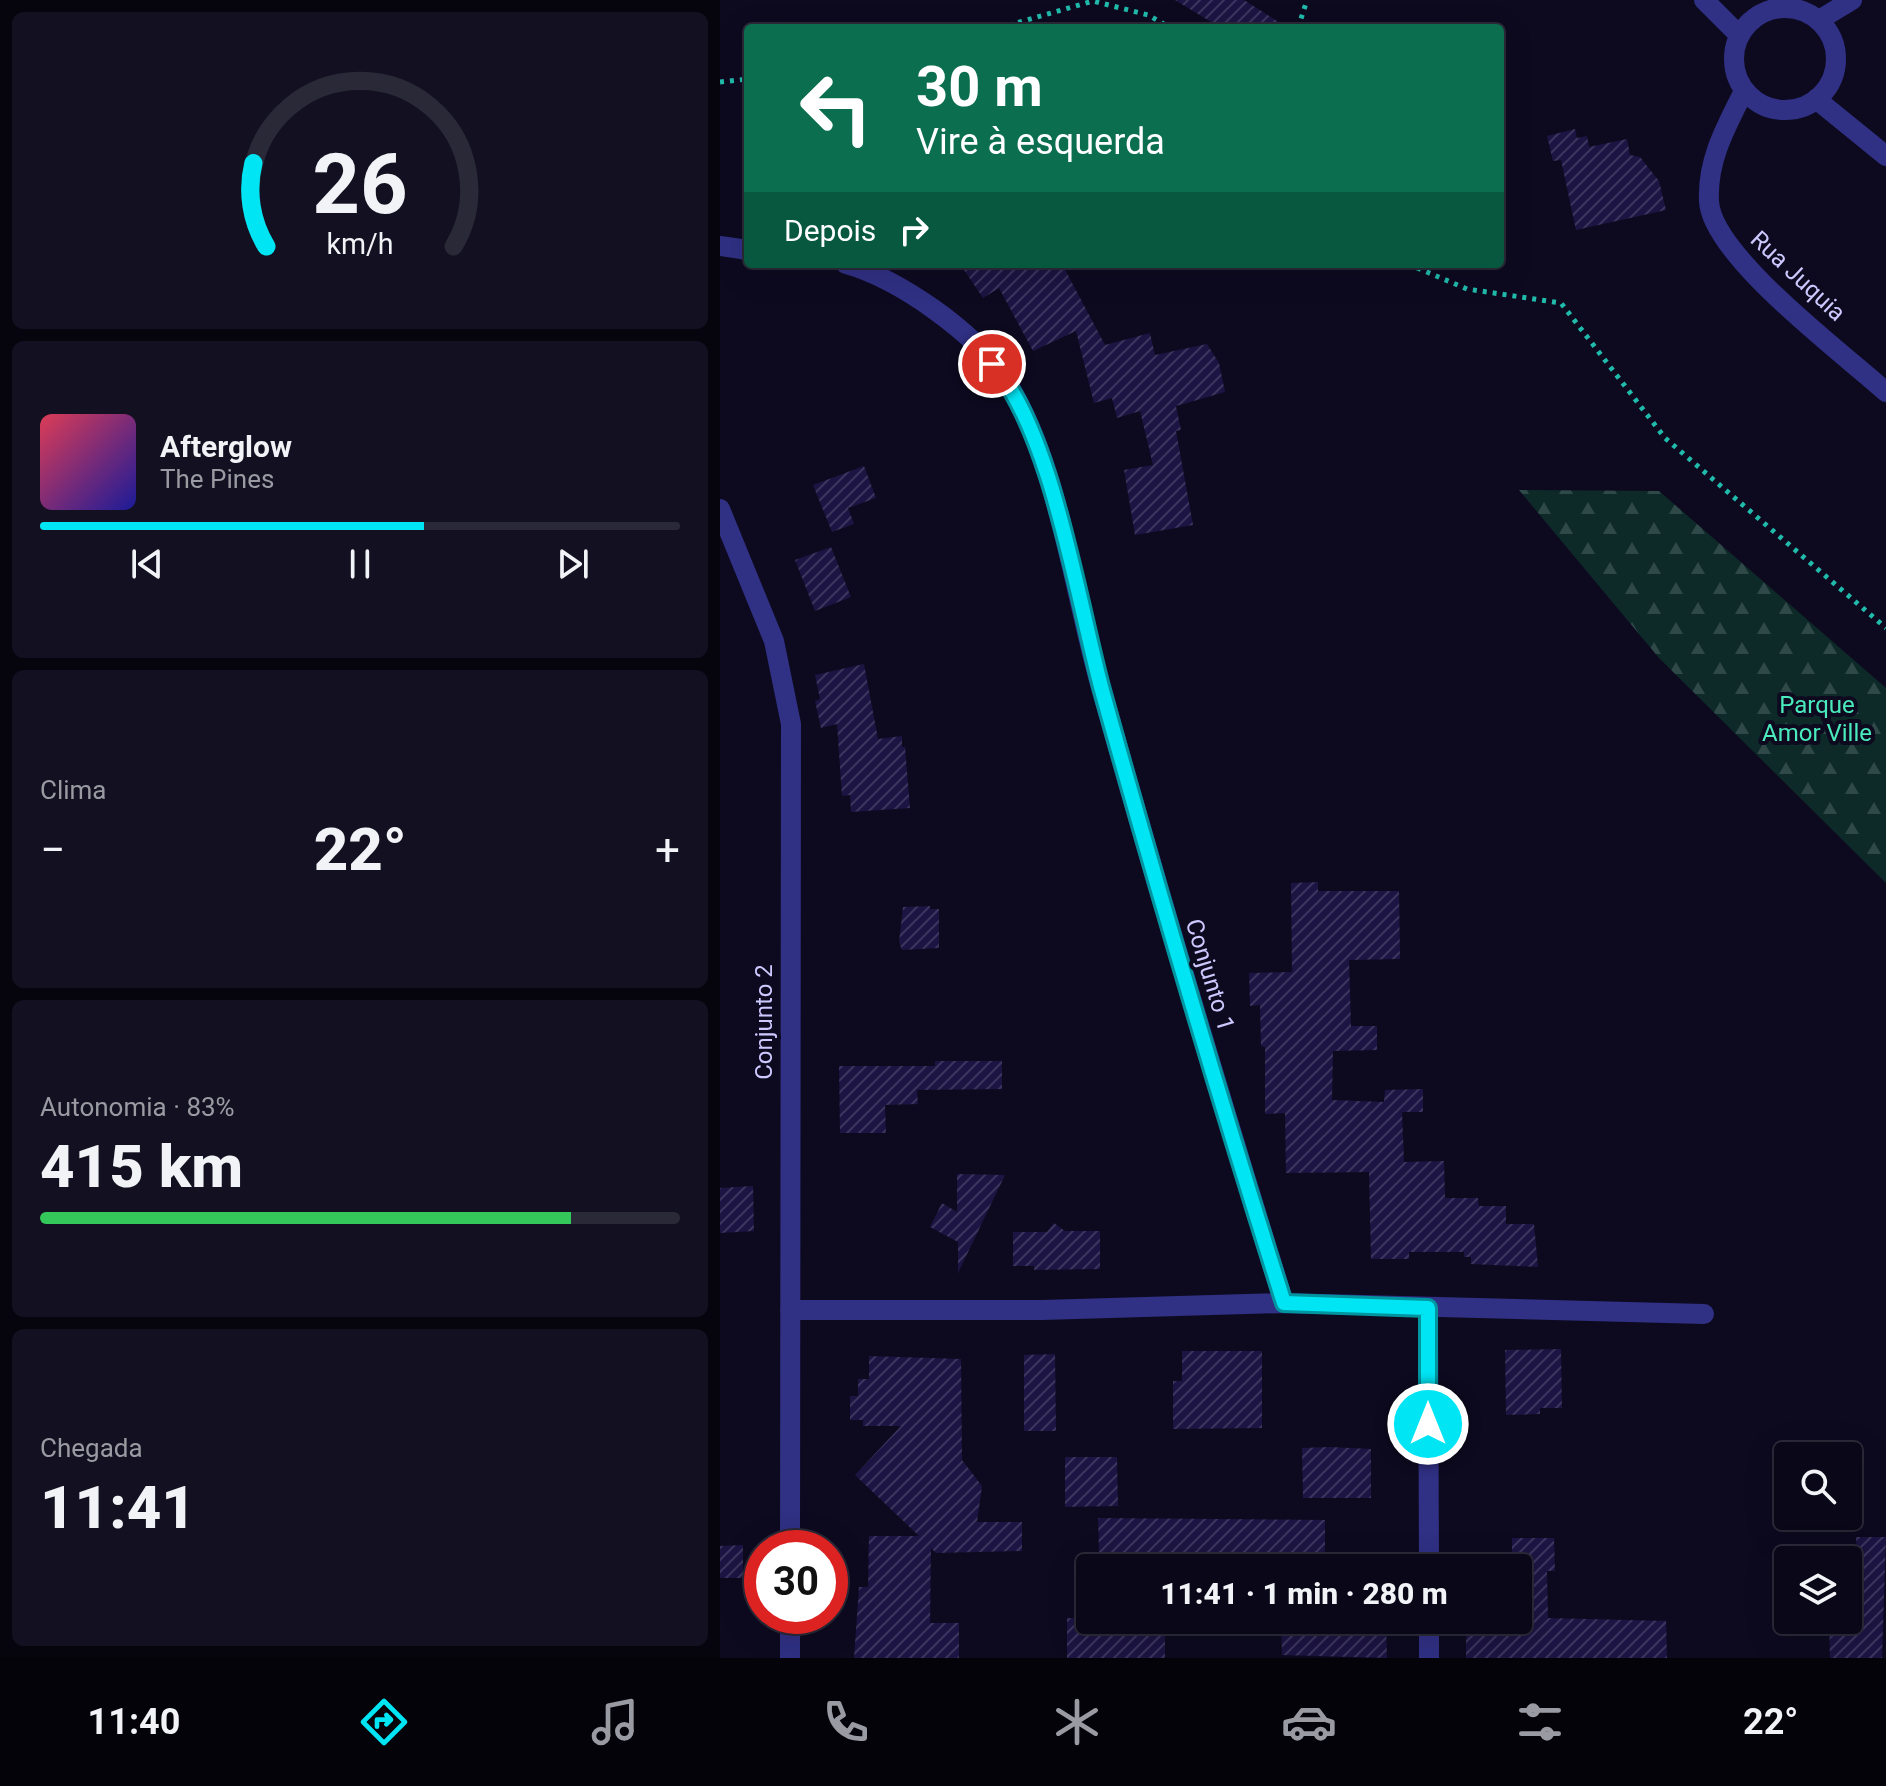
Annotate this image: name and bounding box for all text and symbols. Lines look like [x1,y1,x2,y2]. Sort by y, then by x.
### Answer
text: 30 m [916,54,1043,120]
icon: left [784,56,888,160]
text: Vire à esquerda [916,121,1165,163]
text: 26 [312,135,408,232]
icon: right [892,208,936,252]
text: Depois [784,213,876,248]
street label: Rua Juquia [1745,225,1851,327]
text: km/h [326,227,394,261]
pin [958,330,1026,398]
icon: arrive [970,342,1014,386]
text: Afterglow [160,429,292,464]
text: The Pines [160,464,274,494]
icon: previous [125,542,169,586]
icon: pause [338,542,382,586]
icon: next [551,542,595,586]
park label: Parque Amor Ville [1762,691,1872,747]
text: Clima [40,775,107,805]
text: 22° [314,814,407,885]
text: − [40,824,65,876]
text: + [655,824,680,876]
street label: Conjunto 1 [1180,916,1240,1034]
street label: Conjunto 2 [750,964,778,1080]
text: Autonomia · 83% [40,1092,235,1122]
text: 415 km [40,1131,243,1202]
position arrow [1386,1382,1470,1466]
text: Chegada [40,1433,143,1463]
map controls [1774,1442,1862,1634]
button: search [1774,1442,1862,1530]
text: 11:41 [40,1472,196,1543]
speed limit sign: 30 [744,1530,848,1634]
button: layers [1774,1546,1862,1634]
text: 11:41 · 1 min · 280 m [1160,1576,1448,1611]
icon: directions [356,1694,412,1750]
icon: music [587,1694,643,1750]
icon: phone [818,1694,874,1750]
icon: climate [1049,1694,1105,1750]
icon: car [1281,1694,1337,1750]
icon: filters [1512,1694,1568,1750]
text: 11:40 [88,1701,180,1743]
text: 22° [1743,1701,1798,1743]

